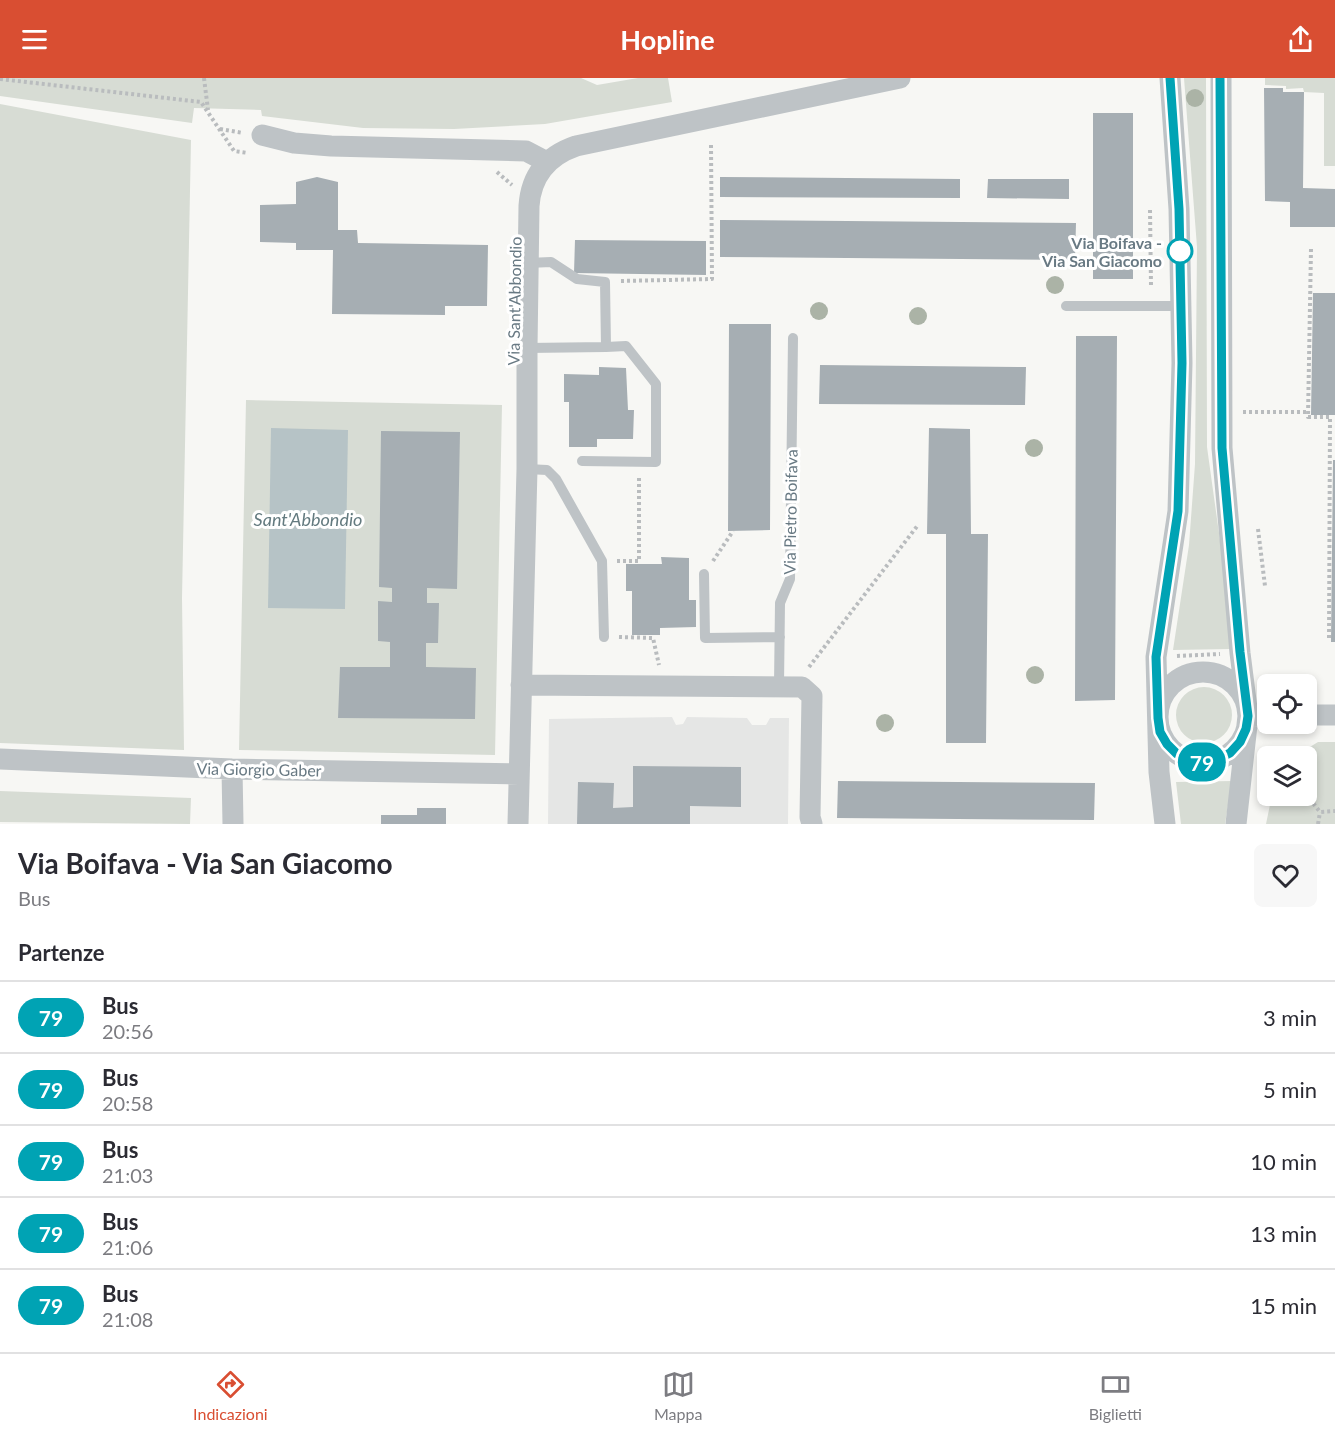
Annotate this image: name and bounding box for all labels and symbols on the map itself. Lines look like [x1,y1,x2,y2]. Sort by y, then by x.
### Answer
place label: Via Boifava - Via San Giacomo [1041,233,1162,270]
street label: Via Sant'Abbondio [503,236,525,366]
marker: Via Boifava - Via San Giacomo [1167,238,1193,264]
street label: Via Pietro Boifava [779,449,801,575]
water label: Sant'Abbondio [254,508,362,530]
line badge: 79 [1175,742,1229,782]
street label: Via Giorgio Gaber [196,758,322,780]

